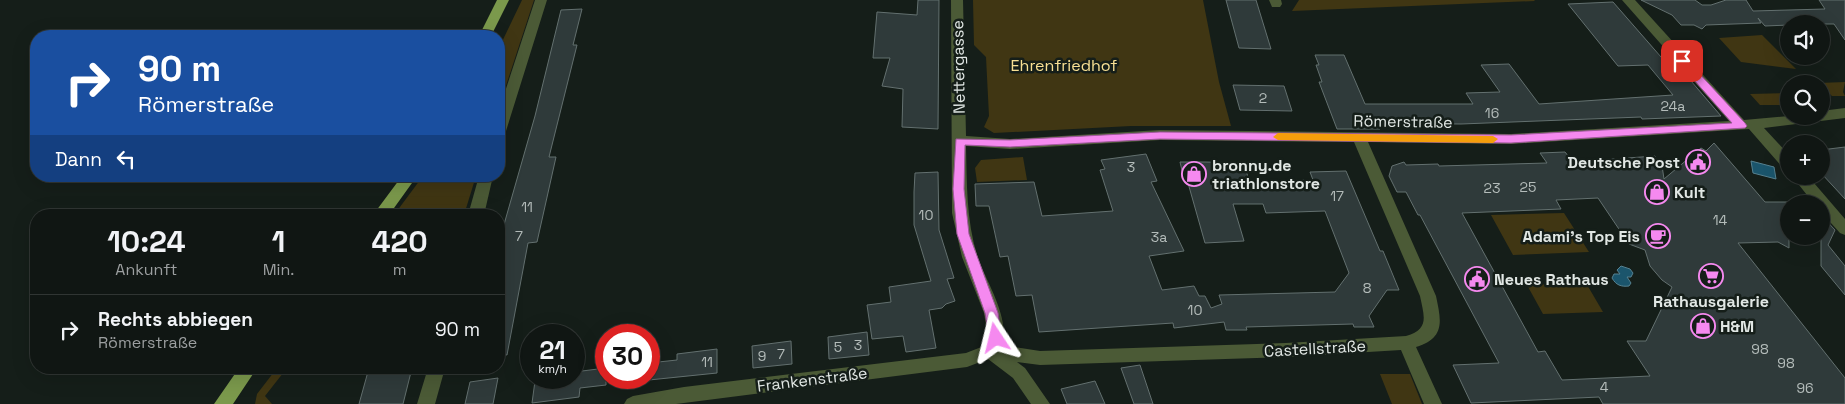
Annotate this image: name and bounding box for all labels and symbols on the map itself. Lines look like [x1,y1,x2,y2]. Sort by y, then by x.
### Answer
street label: Nettergasse [947,20,970,114]
pin [1661,40,1703,82]
park label: Ehrenfriedhof [1011,55,1117,76]
house number: 2 [1259,89,1267,107]
house number: 24a [1661,97,1685,115]
house number: 16 [1485,104,1499,122]
street label: Römerstraße [1353,110,1453,133]
public building icon: Deutsche Post [1685,149,1711,175]
place label: Deutsche Post [1567,152,1680,173]
place label: bronny.de triathlonstore [1212,155,1320,194]
house number: 3 [1127,158,1135,176]
shop icon: bronny.de triathlonstore [1181,161,1207,187]
house number: 25 [1520,178,1536,196]
house number: 23 [1484,179,1500,197]
shop icon: Kult [1644,179,1670,205]
place label: Kult [1674,182,1705,203]
house number: 17 [1330,187,1344,205]
house number: 11 [521,198,533,216]
house number: 10 [919,206,933,224]
house number: 14 [1713,211,1728,229]
cafe icon: Adami's Top Eis [1645,223,1671,249]
place label: Adami's Top Eis [1522,226,1640,247]
house number: 7 [515,227,523,245]
house number: 3a [1151,228,1167,246]
supermarket icon: Rathausgalerie [1698,263,1724,289]
public building icon: Neues Rathaus [1464,266,1490,292]
place label: Neues Rathaus [1494,269,1609,290]
house number: 8 [1363,279,1372,297]
place label: Rathausgalerie [1653,291,1769,312]
house number: 10 [1188,301,1202,319]
position arrow [969,311,1021,363]
shop icon: H&M [1690,313,1716,339]
place label: H&M [1720,316,1754,337]
speed limit sign: 30 [595,324,660,389]
street label: Castellstraße [1263,335,1367,362]
house number: 3 [854,336,862,354]
house number: 5 [834,338,842,356]
house number: 98 [1751,340,1769,358]
house number: 7 [777,345,785,363]
house number: 9 [758,347,766,365]
house number: 11 [701,353,713,371]
house number: 98 [1777,354,1795,372]
street label: Frankenstraße [756,362,868,397]
house number: 4 [1600,378,1609,396]
house number: 96 [1796,379,1814,397]

